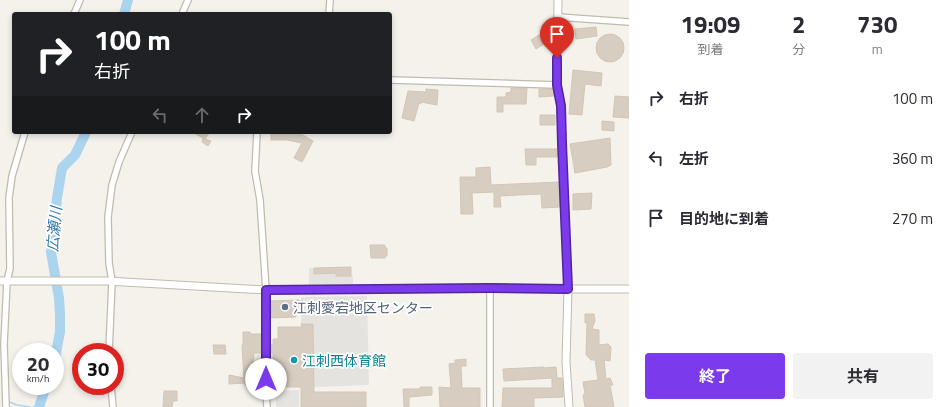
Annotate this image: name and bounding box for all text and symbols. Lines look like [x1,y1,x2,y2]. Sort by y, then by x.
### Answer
text: 19:09 [681,6,740,42]
text: 2 [792,6,806,42]
text: 730 [857,6,897,42]
pin [540,17,574,58]
text: 100 m [94,18,171,61]
icon: arrive [546,23,568,45]
icon: right [28,28,80,80]
text: 到着 [698,39,724,59]
text: 分 [792,39,805,59]
text: m [872,39,883,59]
text: 右折 [94,58,130,85]
icon: right [645,87,667,109]
text: 右折 [679,87,709,110]
text: 100 m [892,87,933,110]
icon: left [149,104,171,126]
icon: ahead [191,104,213,126]
icon: right [233,104,255,126]
icon: left [645,147,667,169]
text: 左折 [679,147,709,170]
text: 360 m [892,147,933,170]
water label: 広瀬川 [41,204,68,252]
icon: arrive [645,207,667,229]
text: 目的地に到着 [679,207,769,230]
text: 270 m [892,207,933,230]
place label: 江刺愛宕地区センター [293,297,433,318]
marker: 江刺愛宕地区センター [280,302,290,312]
speed limit sign: 30 [72,343,124,395]
text: 20 [27,348,49,379]
place label: 江刺西体育館 [302,350,386,371]
button: 終了 [645,353,785,399]
button: 共有 [793,353,933,399]
marker: 江刺西体育館 [289,355,299,365]
position arrow [245,358,287,400]
text: km/h [27,371,49,386]

